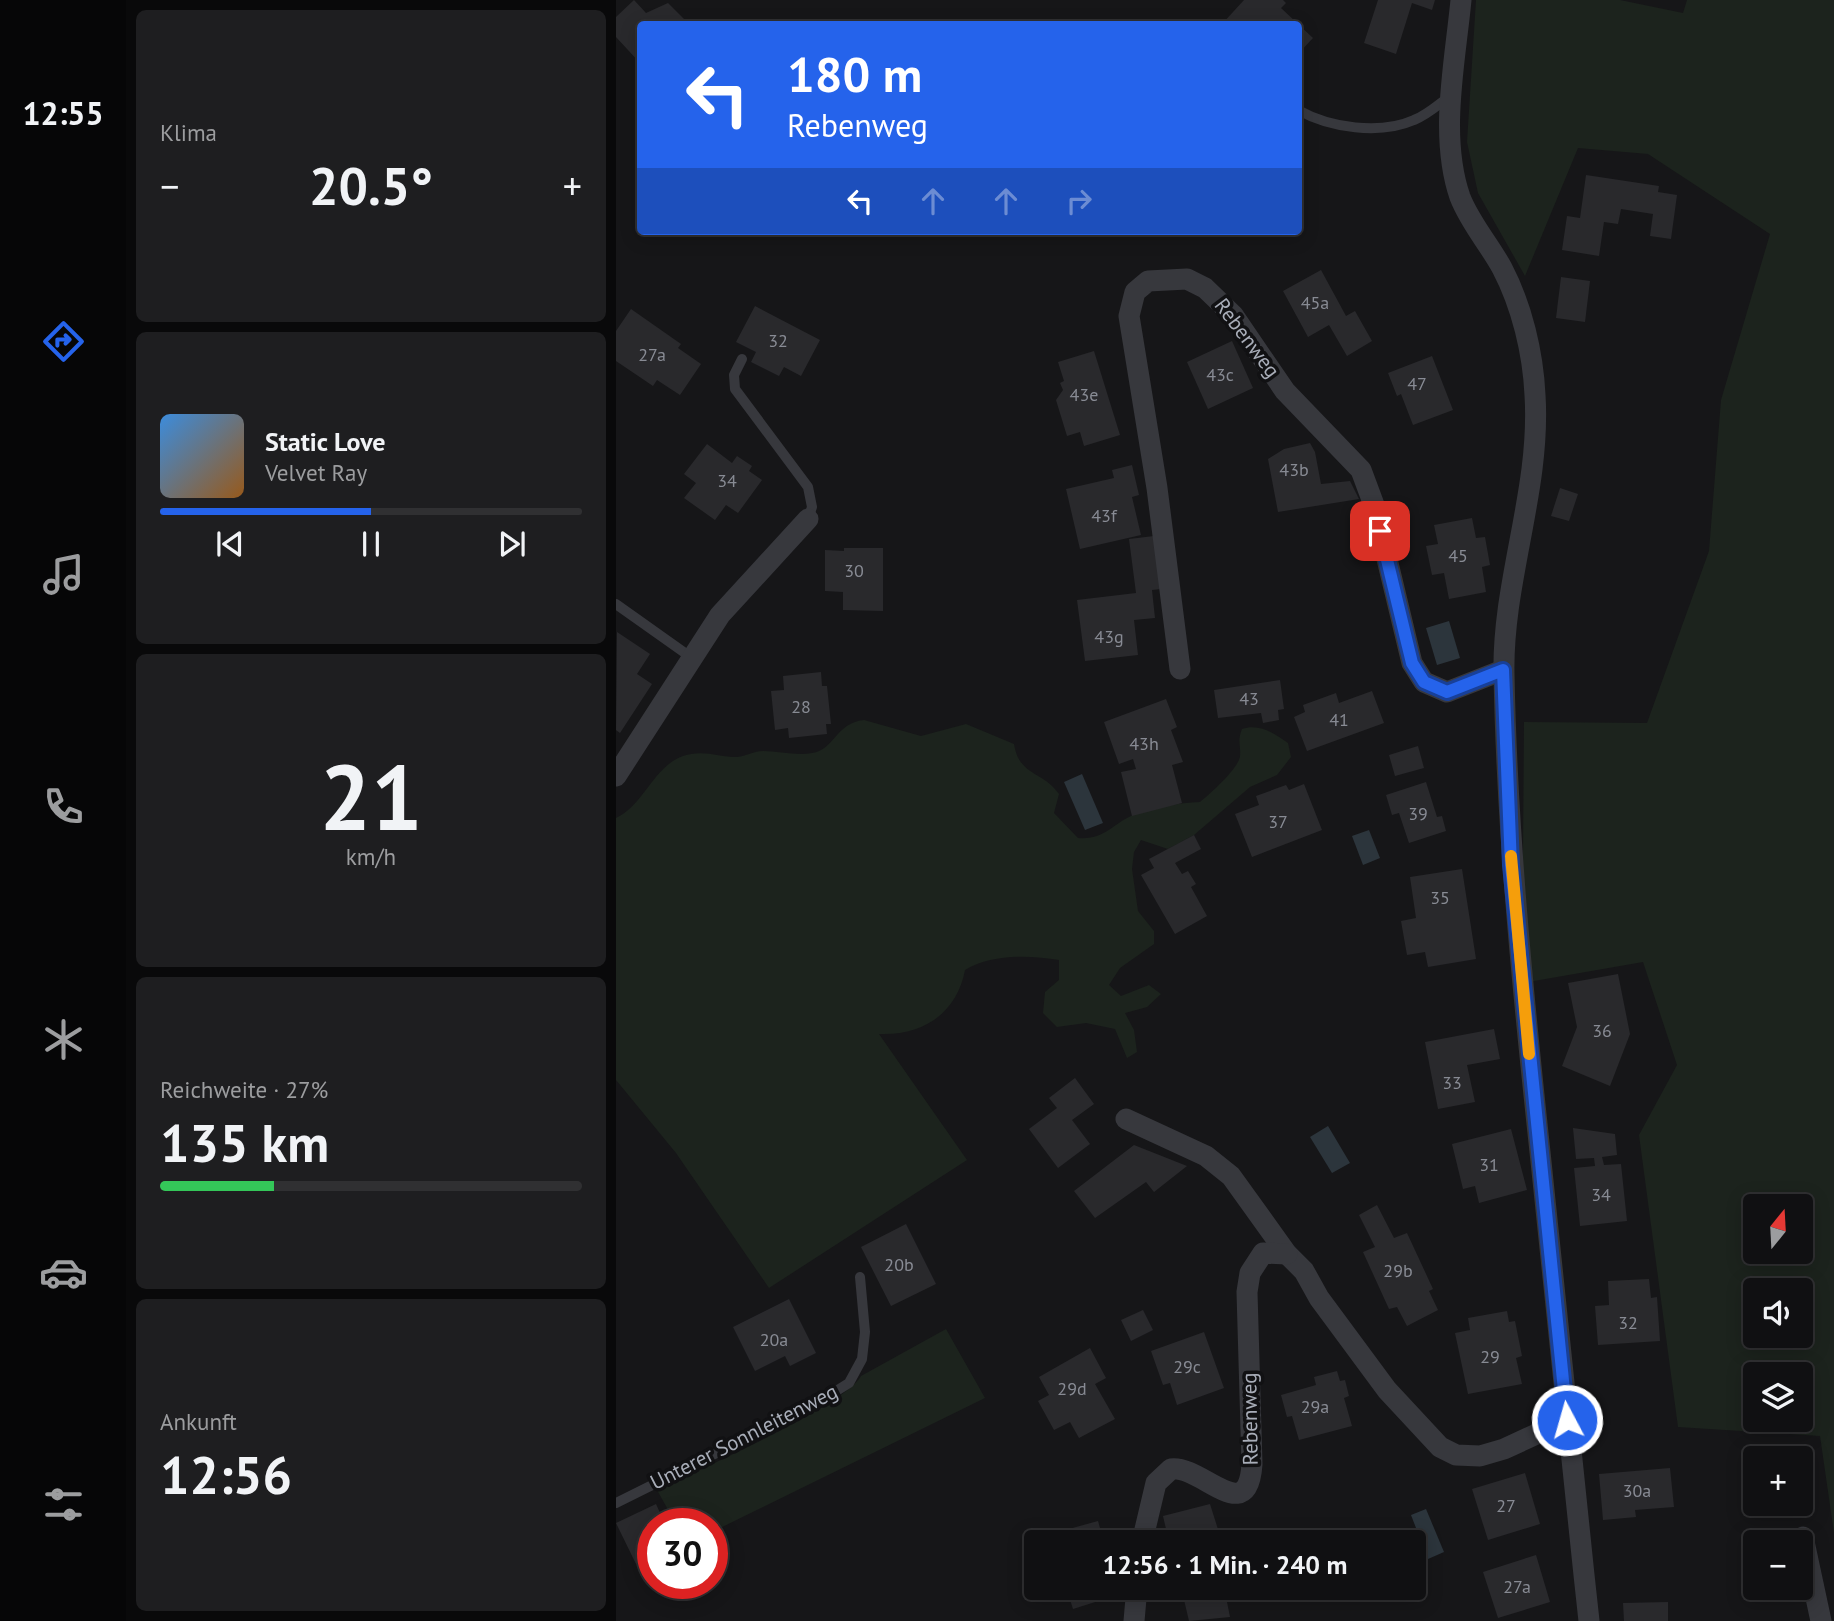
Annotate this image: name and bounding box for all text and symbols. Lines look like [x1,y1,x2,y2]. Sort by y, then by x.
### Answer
text: 180 m [787,42,922,106]
icon: left [672,49,763,140]
text: 12:55 [22,92,104,134]
text: Rebenweg [787,104,928,146]
text: Klima [160,118,217,147]
text: 20.5° [309,152,433,219]
text: − [160,161,179,210]
text: + [563,161,582,210]
icon: left [841,182,879,220]
icon: ahead [914,182,952,220]
icon: ahead [987,182,1025,220]
icon: right [1060,182,1098,220]
house number: 45a [1301,291,1329,314]
street label: Rebenweg [1209,293,1286,383]
icon: directions [39,317,88,366]
house number: 32 [768,329,788,352]
house number: 27a [638,343,666,366]
house number: 43c [1206,363,1234,386]
house number: 47 [1407,372,1427,395]
house number: 43e [1070,383,1098,406]
text: Static Love [265,425,386,458]
text: Velvet Ray [265,458,367,487]
house number: 43b [1279,458,1309,481]
house number: 34 [717,469,737,492]
pin [1350,501,1410,561]
house number: 43f [1091,504,1118,527]
icon: arrive [1361,512,1399,550]
icon: previous [211,525,249,563]
icon: pause [352,525,390,563]
icon: next [493,525,531,563]
house number: 45 [1448,544,1468,567]
icon: music [39,550,88,599]
house number: 30 [844,559,864,582]
house number: 43g [1094,625,1124,648]
house number: 43 [1239,687,1259,710]
house number: 28 [791,695,811,718]
house number: 41 [1329,708,1349,731]
house number: 43h [1129,732,1159,755]
text: 21 [319,737,423,855]
icon: phone [39,782,88,831]
house number: 39 [1408,802,1428,825]
house number: 37 [1268,810,1288,833]
text: km/h [346,842,396,871]
house number: 35 [1430,886,1450,909]
icon: climate [39,1015,88,1064]
house number: 36 [1592,1019,1612,1042]
house number: 33 [1442,1071,1462,1094]
text: Reichweite · 27% [160,1075,328,1104]
text: 135 km [160,1109,329,1176]
house number: 31 [1479,1153,1499,1176]
house number: 34 [1591,1183,1611,1206]
north arrow [1743,1194,1813,1264]
map controls [1743,1194,1813,1600]
icon: car [39,1248,88,1297]
house number: 20b [884,1253,914,1276]
house number: 29b [1383,1259,1413,1282]
button: sound [1743,1278,1813,1348]
house number: 32 [1618,1311,1638,1334]
house number: 20a [760,1328,788,1351]
house number: 29 [1480,1345,1500,1368]
house number: 29c [1173,1355,1201,1378]
button: layers [1743,1362,1813,1432]
street label: Rebenweg [1235,1372,1264,1466]
house number: 29d [1057,1377,1087,1400]
street label: Unterer Sonnleitenweg [645,1378,842,1496]
position arrow [1530,1383,1604,1457]
house number: 29a [1301,1395,1329,1418]
text: Ankunft [160,1407,237,1436]
text: 12:56 [160,1441,292,1508]
button: + [1743,1446,1813,1516]
house number: 30a [1623,1479,1651,1502]
icon: filters [39,1480,88,1529]
house number: 27 [1496,1494,1516,1517]
speed limit sign: 30 [637,1508,728,1599]
button: − [1743,1530,1813,1600]
text: 12:56 · 1 Min. · 240 m [1102,1548,1348,1581]
house number: 27a [1503,1575,1531,1598]

